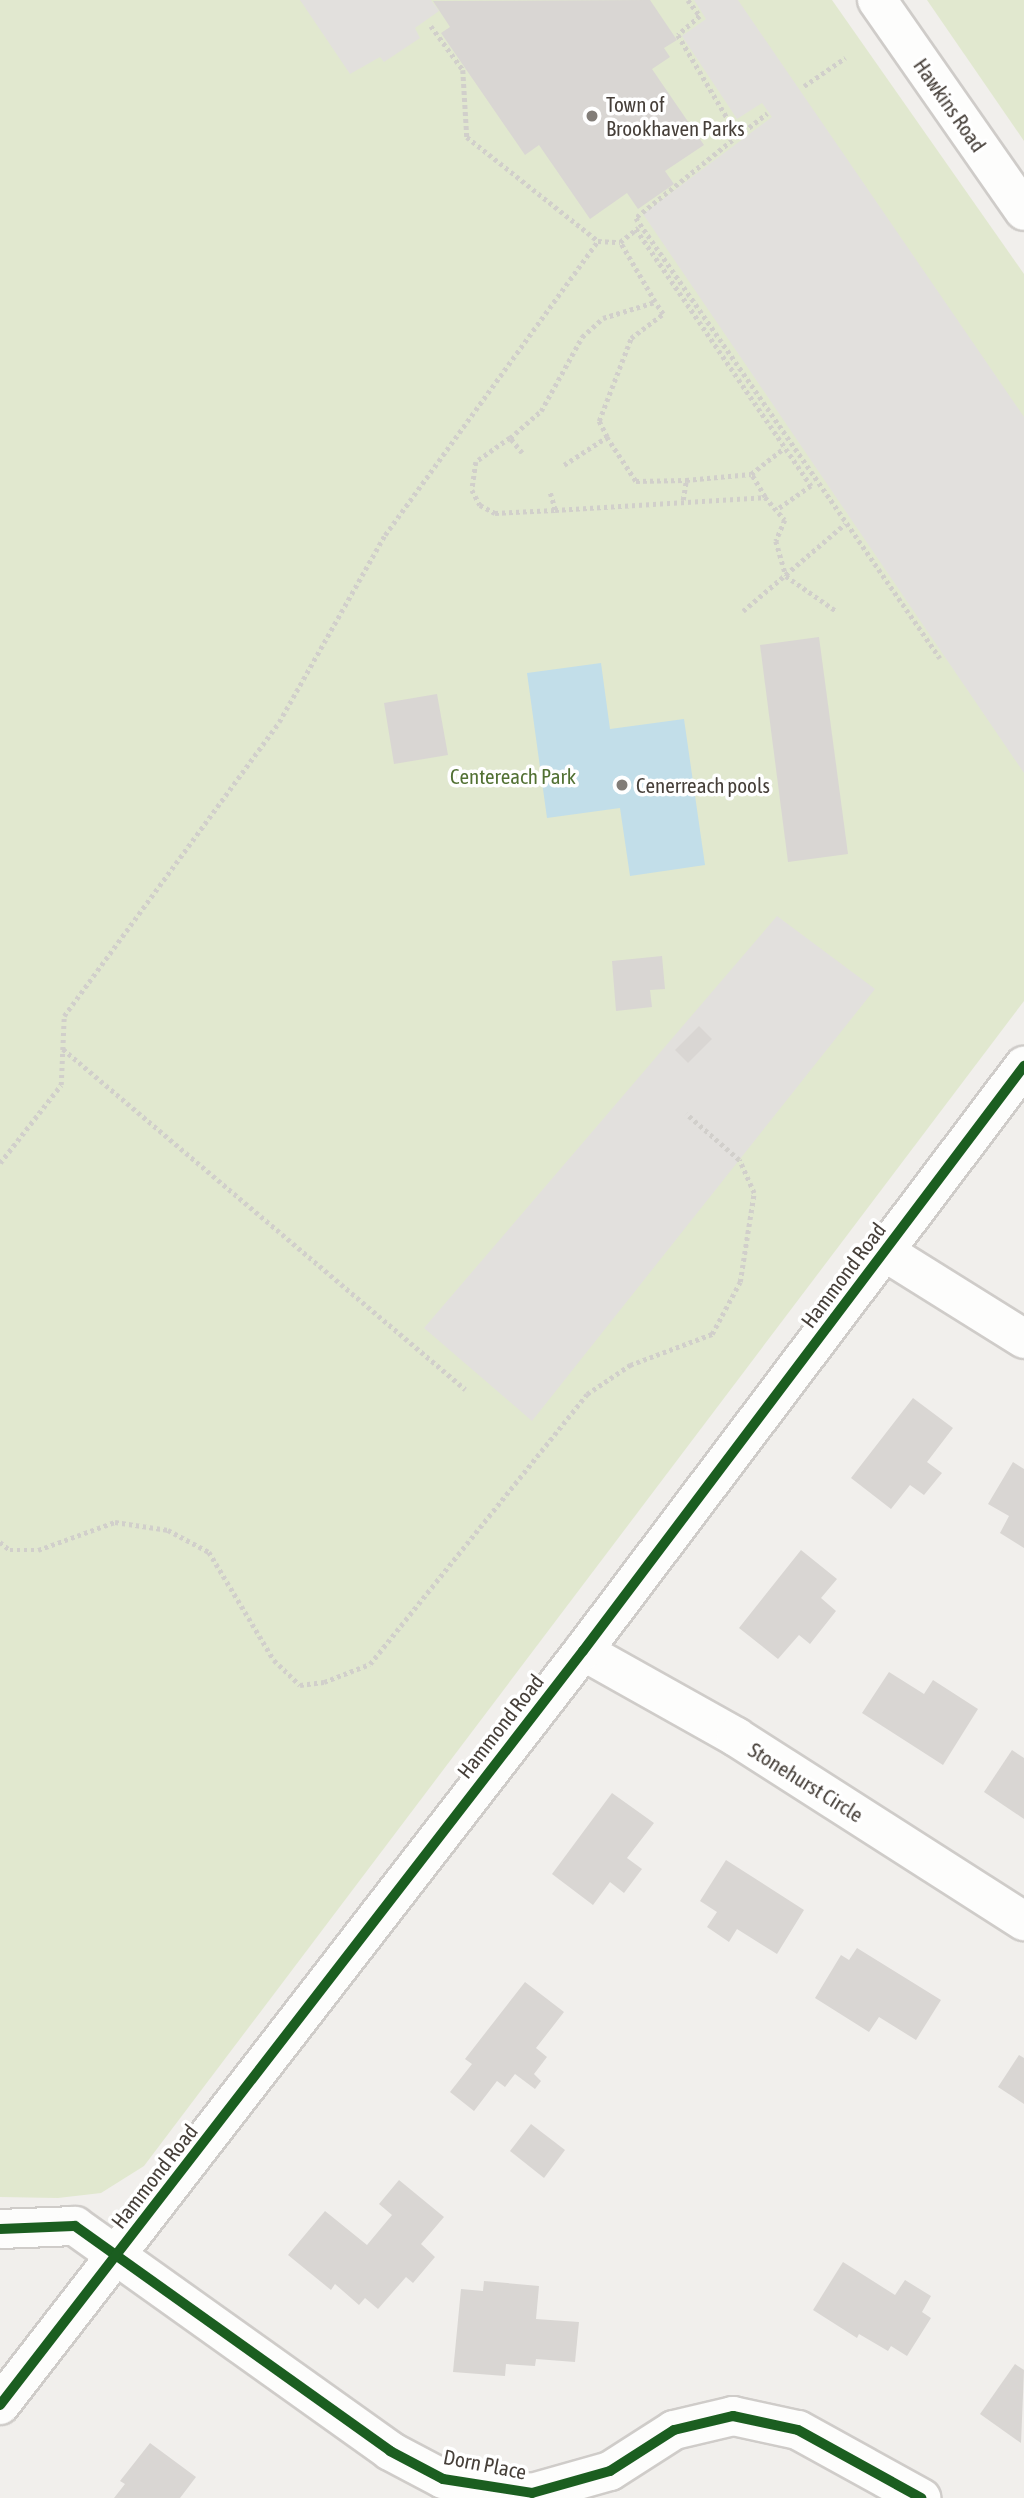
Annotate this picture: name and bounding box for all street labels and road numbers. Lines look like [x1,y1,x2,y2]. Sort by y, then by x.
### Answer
street label: Hawkins Road [909,53,991,157]
street label: Hammond Road [795,1217,891,1333]
street label: Hammond Road [452,1669,548,1783]
street label: Stonehurst Circle [744,1737,868,1827]
street label: Hammond Road [106,2119,202,2233]
street label: Dorn Place [441,2444,529,2484]

